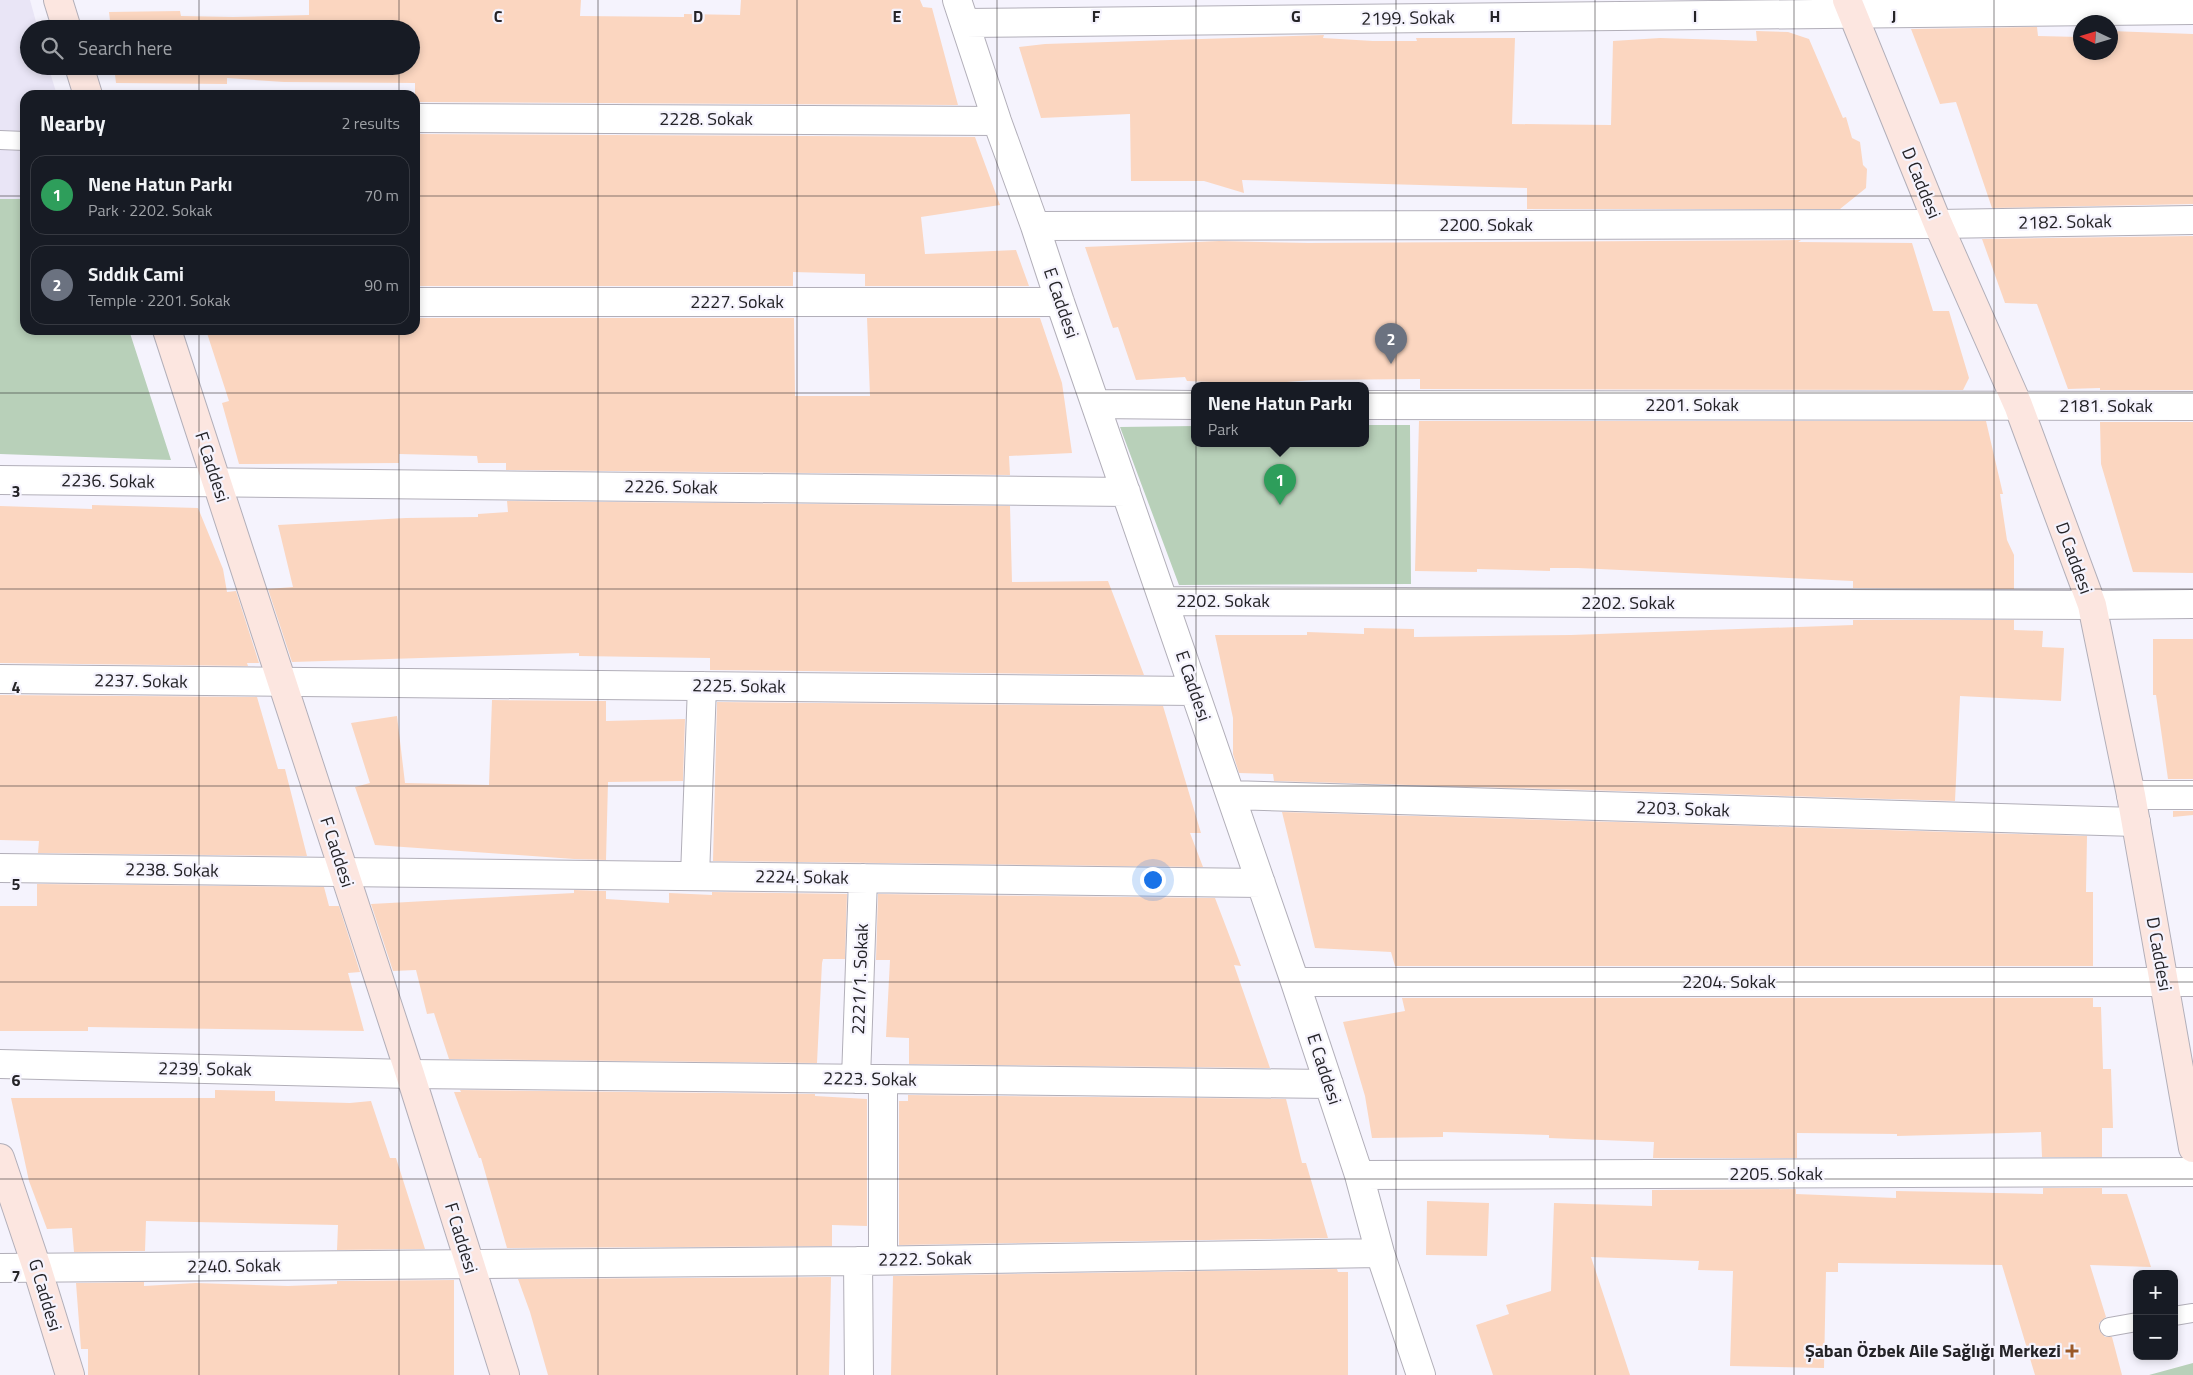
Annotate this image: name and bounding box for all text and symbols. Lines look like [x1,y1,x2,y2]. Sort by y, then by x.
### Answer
street label: 2199. Sokak [1361,3,1455,32]
text: C [494,4,503,28]
text: D [693,4,703,28]
text: E [893,4,902,28]
text: F [1092,4,1101,28]
text: G [1291,4,1301,28]
text: H [1490,4,1500,28]
text: I [1693,4,1697,28]
text: J [1892,4,1896,28]
north arrow [2073,15,2118,60]
search box [20,20,420,75]
text: Search here [78,33,172,62]
icon: search [38,34,66,62]
street label: 2228. Sokak [659,105,753,132]
text: Nearby [40,107,105,139]
text: 2 results [341,111,400,135]
street label: D Caddesi [1895,143,1948,223]
text: Nene Hatun Parkı [88,169,232,198]
text: 1 [53,183,61,207]
text: 70 m [364,183,399,207]
text: Park · 2202. Sokak [88,198,212,222]
street label: 2182. Sokak [2018,207,2112,236]
street label: 2200. Sokak [1439,211,1533,238]
text: Sıddık Cami [88,259,184,288]
street label: E Caddesi [1037,264,1086,342]
text: 2 [53,273,61,297]
text: 90 m [364,273,399,297]
text: Temple · 2201. Sokak [88,288,230,312]
street label: 2227. Sokak [690,288,784,315]
pin: 2 [1375,323,1407,364]
popup [1191,382,1369,447]
text: Nene Hatun Parkı [1208,388,1352,417]
street label: 2201. Sokak [1645,391,1739,418]
street label: 2181. Sokak [2059,392,2153,419]
text: Park [1208,417,1238,441]
street label: F Caddesi [188,428,237,506]
pin: 1 [1264,464,1296,505]
street label: 2236. Sokak [61,466,155,495]
street label: 2226. Sokak [624,472,718,501]
text: 3 [12,479,20,503]
street label: D Caddesi [2049,518,2100,598]
street label: 2202. Sokak [1176,587,1270,614]
street label: 2202. Sokak [1581,589,1675,616]
street label: E Caddesi [1169,647,1218,725]
street label: 2237. Sokak [94,666,188,695]
street label: 2225. Sokak [692,671,786,700]
text: 4 [12,675,21,699]
street label: 2203. Sokak [1636,793,1731,824]
street label: F Caddesi [313,813,362,891]
street label: 2238. Sokak [125,855,219,884]
street label: 2224. Sokak [755,862,849,891]
your location [1140,867,1166,893]
text: 5 [12,872,21,896]
street label: D Caddesi [2140,915,2179,993]
street label: 2221/1. Sokak [844,923,875,1035]
street label: 2204. Sokak [1682,968,1776,995]
street label: E Caddesi [1300,1030,1349,1108]
street label: 2239. Sokak [158,1054,252,1083]
street label: 2223. Sokak [823,1064,917,1093]
text: 6 [12,1068,21,1092]
street label: 2205. Sokak [1729,1160,1823,1187]
street label: F Caddesi [438,1199,485,1277]
street label: 2222. Sokak [878,1244,972,1273]
street label: 2240. Sokak [187,1251,281,1280]
street label: G Caddesi [22,1255,69,1334]
text: 7 [12,1264,20,1288]
map controls [2133,1270,2178,1360]
button: + [2133,1270,2178,1315]
button: − [2133,1315,2178,1360]
place label: Şaban Özbek Aile Sağlığı Merkezi [1805,1337,2061,1364]
marker: Şaban Özbek Aile Sağlığı Merkezi [2065,1344,2079,1358]

